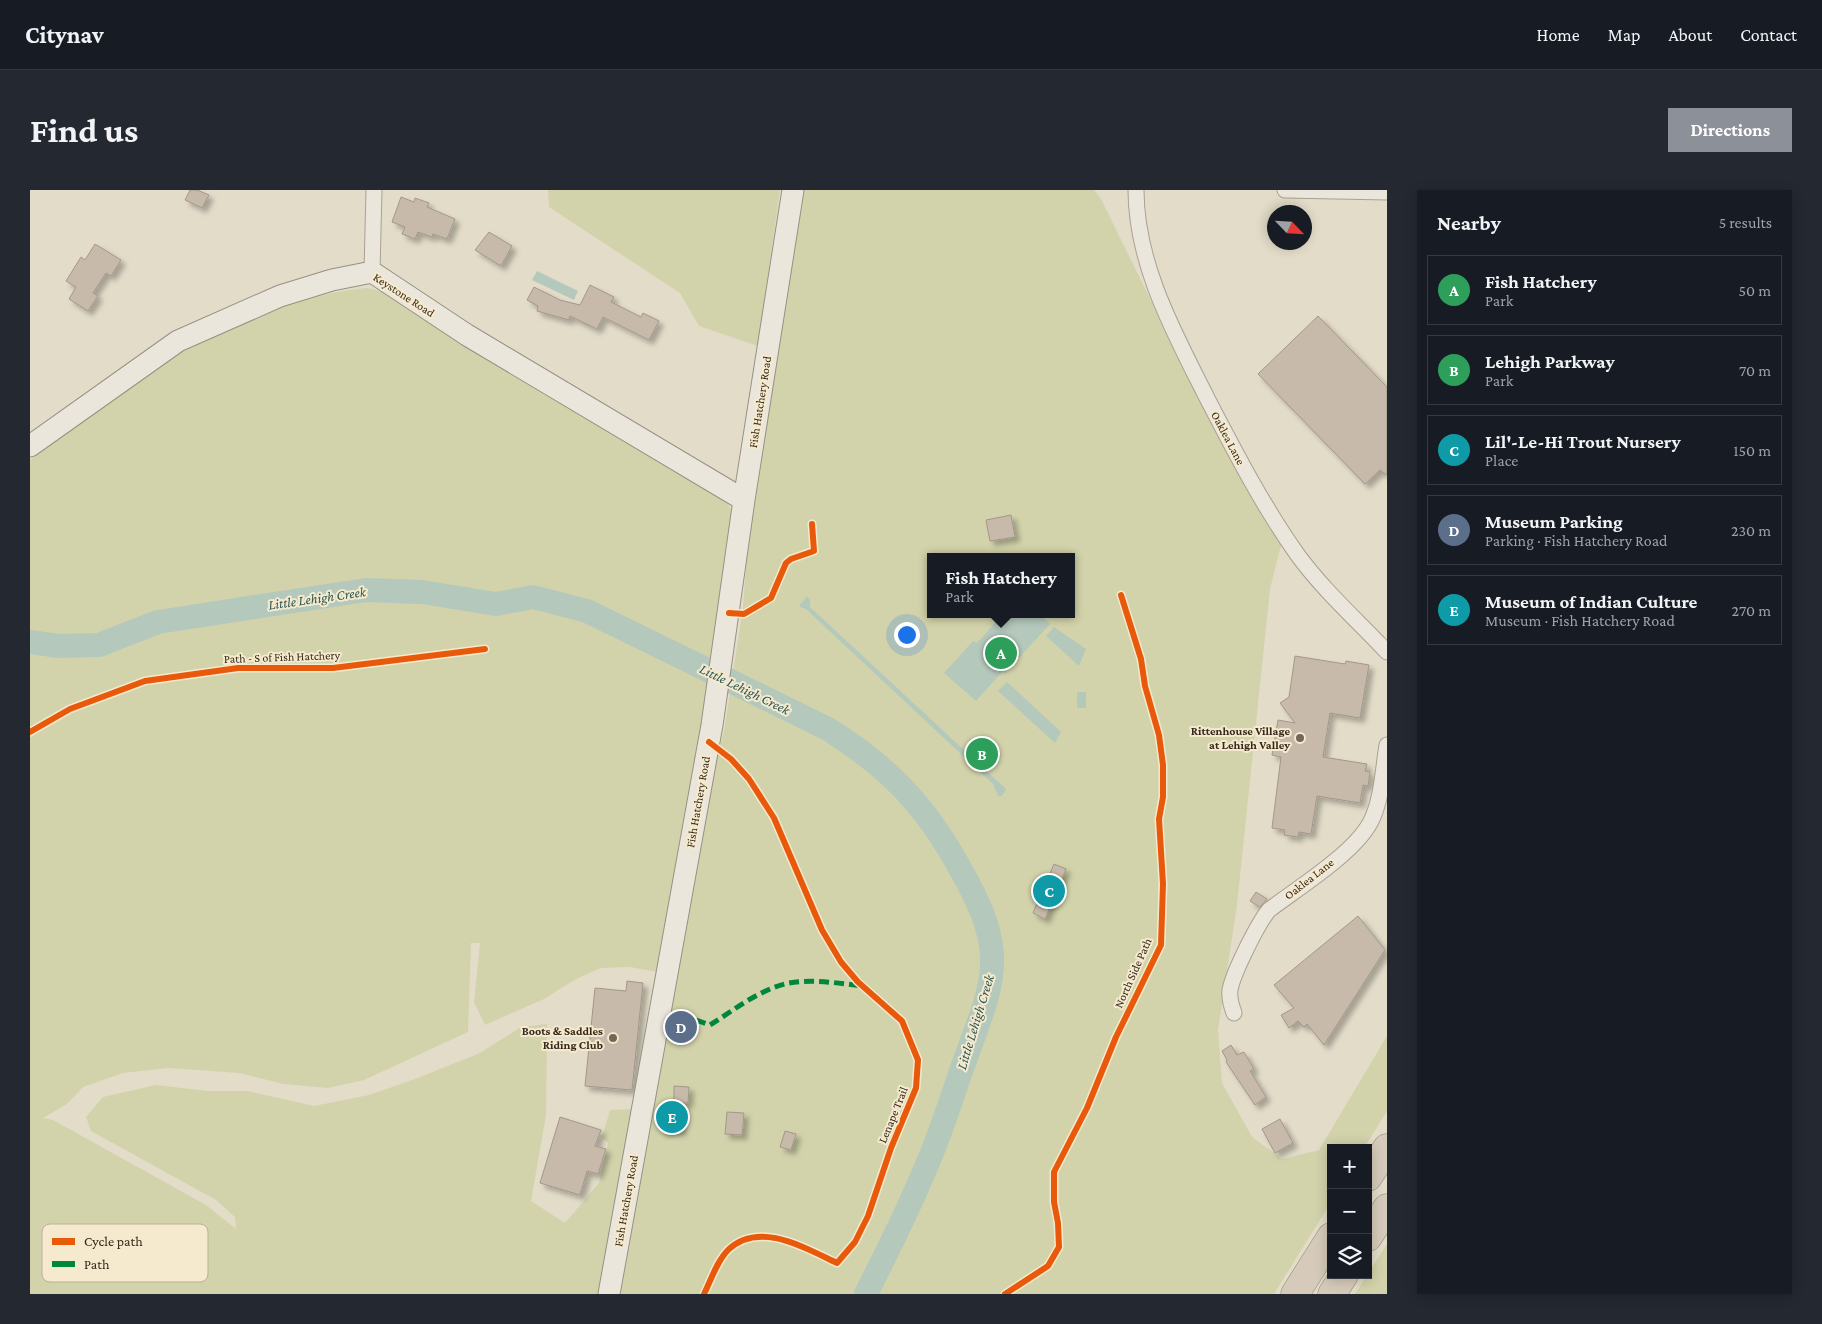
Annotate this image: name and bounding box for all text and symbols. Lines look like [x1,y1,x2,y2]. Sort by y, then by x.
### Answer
text: Citynav [25,21,104,48]
text: Home [1537,25,1580,45]
text: Map [1608,25,1640,45]
text: About [1668,25,1712,45]
text: Contact [1740,25,1797,45]
button: Directions [1668,108,1792,152]
text: Find us [30,111,138,150]
north arrow [1267,205,1312,250]
text: Nearby [1437,211,1501,235]
text: 5 results [1719,214,1772,231]
street label: Keystone Road [371,270,438,320]
text: Fish Hatchery [1485,271,1597,292]
text: A [1449,282,1459,299]
text: 50 m [1739,282,1771,299]
text: Park [1485,292,1513,309]
text: Lehigh Parkway [1485,351,1615,372]
street label: Fish Hatchery Road [746,354,774,449]
text: B [1449,362,1459,379]
text: 70 m [1739,362,1771,379]
text: Park [1485,372,1513,389]
street label: Oaklea Lane [1208,409,1248,467]
text: Lil'-Le-Hi Trout Nursery [1485,431,1681,452]
text: C [1449,442,1459,459]
text: 150 m [1733,442,1771,459]
text: Place [1485,452,1518,469]
text: Museum Parking [1485,511,1623,532]
text: D [1448,522,1460,539]
text: 230 m [1731,522,1771,539]
text: Parking · Fish Hatchery Road [1485,532,1667,549]
popup [927,553,1075,618]
text: Fish Hatchery [945,567,1057,588]
water label: Little Lehigh Creek [267,583,368,613]
text: Park [945,588,974,605]
text: Museum of Indian Culture [1485,591,1697,612]
text: E [1449,602,1459,619]
text: 270 m [1732,602,1771,619]
text: Museum · Fish Hatchery Road [1485,612,1675,629]
your location [894,622,920,648]
pin: A [985,634,1017,672]
street label: Path - S of Fish Hatchery [224,648,341,666]
water label: Little Lehigh Creek [697,660,794,718]
place label: Rittenhouse Village at Lehigh Valley [1191,724,1290,752]
marker: Rittenhouse Village at Lehigh Valley [1294,732,1306,744]
pin: B [966,735,998,773]
street label: Fish Hatchery Road [683,754,713,849]
street label: Oaklea Lane [1282,855,1336,903]
pin: C [1033,872,1065,910]
street label: North Side Path [1111,935,1155,1010]
water label: Little Lehigh Creek [953,972,997,1071]
pin: D [665,1008,697,1046]
place label: Boots & Saddles Riding Club [522,1024,603,1052]
marker: Boots & Saddles Riding Club [607,1032,619,1044]
street label: Lenape Trail [875,1085,911,1145]
pin: E [656,1098,688,1136]
map controls [1327,1144,1372,1279]
button: + [1327,1144,1372,1189]
street label: Fish Hatchery Road [611,1153,641,1248]
button: − [1327,1189,1372,1234]
legend [42,1224,208,1282]
text: Cycle path [84,1233,143,1249]
button: layers [1327,1234,1372,1279]
text: Path [84,1256,110,1272]

